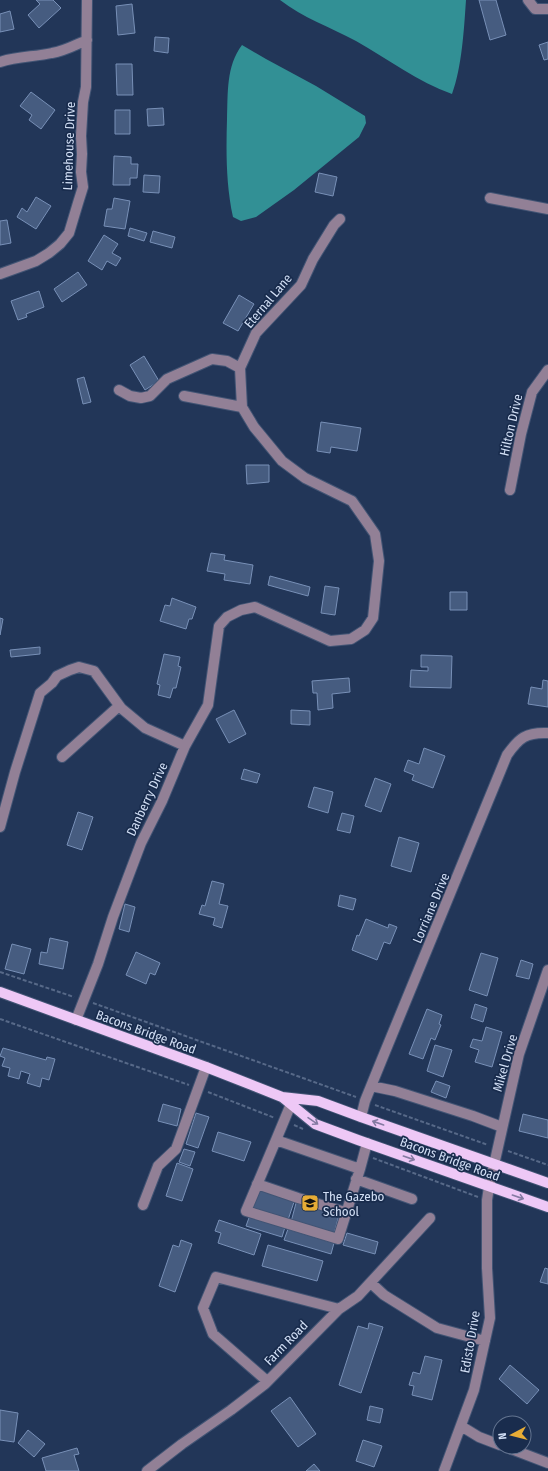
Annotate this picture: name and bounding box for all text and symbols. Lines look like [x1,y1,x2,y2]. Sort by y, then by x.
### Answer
street label: Limehouse Drive [60,102,78,190]
street label: Eternal Lane [241,271,295,331]
street label: Hilton Drive [497,393,525,457]
street label: Danberry Drive [123,760,171,838]
street label: Lorriane Drive [409,871,453,945]
street label: Bacons Bridge Road [94,1007,198,1057]
street label: Mikel Drive [490,1033,520,1093]
one-way arrow [307,1117,318,1125]
one-way arrow [373,1119,385,1127]
street label: Bacons Bridge Road [398,1134,502,1184]
one-way arrow [402,1154,414,1162]
place label: The Gazebo School [323,1189,385,1219]
school or university icon: The Gazebo School [300,1193,320,1213]
one-way arrow [512,1194,524,1202]
street label: Edisto Drive [457,1310,483,1374]
street label: Farm Road [261,1318,311,1368]
north arrow [492,1415,532,1455]
text: N [496,1432,509,1440]

